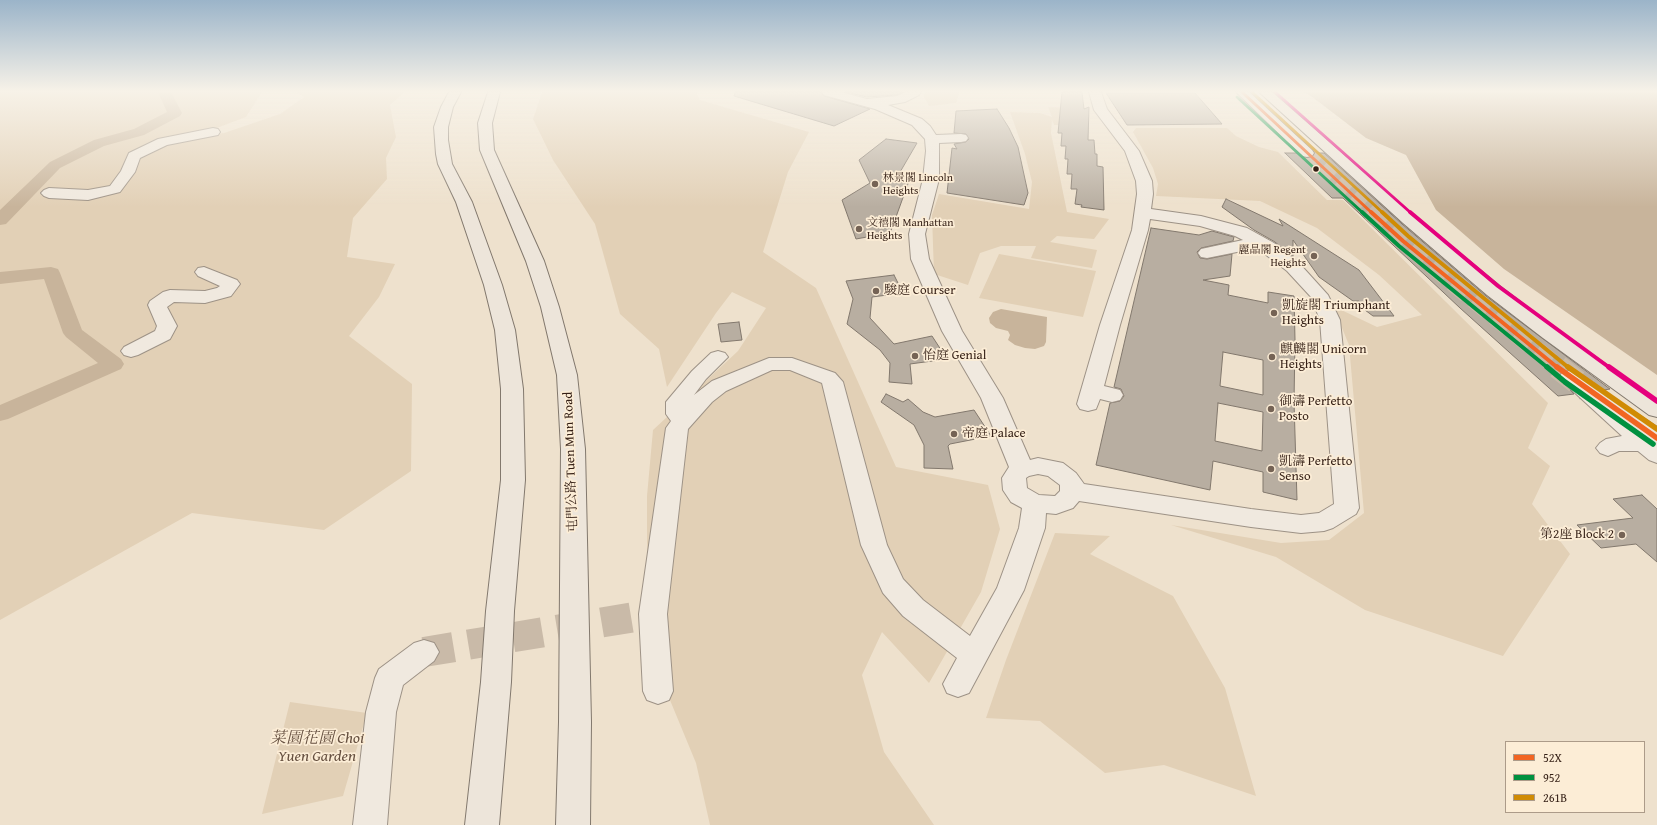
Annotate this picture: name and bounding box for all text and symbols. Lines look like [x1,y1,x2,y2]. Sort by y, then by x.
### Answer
unlabelled marker [1311,164,1321,174]
place label: 林景閣 Lincoln Heights [883,171,953,197]
marker: 林景閣 Lincoln Heights [870,179,880,189]
place label: 文禧閣 Manhattan Heights [867,216,953,242]
marker: 文禧閣 Manhattan Heights [854,224,864,234]
place label: 麗晶閣 Regent Heights [1238,243,1306,269]
marker: 麗晶閣 Regent Heights [1309,251,1319,261]
place label: 駿庭 Courser [884,283,956,299]
marker: 駿庭 Courser [871,286,881,296]
place label: 凱旋閣 Triumphant Heights [1282,298,1390,329]
marker: 凱旋閣 Triumphant Heights [1269,308,1279,318]
place label: 麒麟閣 Unicorn Heights [1280,342,1366,373]
place label: 怡庭 Genial [923,348,986,364]
marker: 怡庭 Genial [910,351,920,361]
marker: 麒麟閣 Unicorn Heights [1267,352,1277,362]
street label: 屯門公路 Tuen Mun Road [561,392,581,532]
place label: 御濤 Perfetto Posto [1279,394,1352,425]
marker: 御濤 Perfetto Posto [1266,404,1276,414]
place label: 帝庭 Palace [962,426,1026,442]
marker: 帝庭 Palace [949,429,959,439]
place label: 凱濤 Perfetto Senso [1279,454,1352,485]
marker: 凱濤 Perfetto Senso [1266,464,1276,474]
place label: 第2座 Block 2 [1540,527,1614,543]
marker: 第2座 Block 2 [1617,530,1627,540]
park label: 菜園花園 Choi Yuen Garden [270,729,364,767]
legend [1505,741,1645,813]
text: 52X [1543,749,1562,766]
text: 952 [1543,769,1560,786]
text: 261B [1543,789,1567,806]

